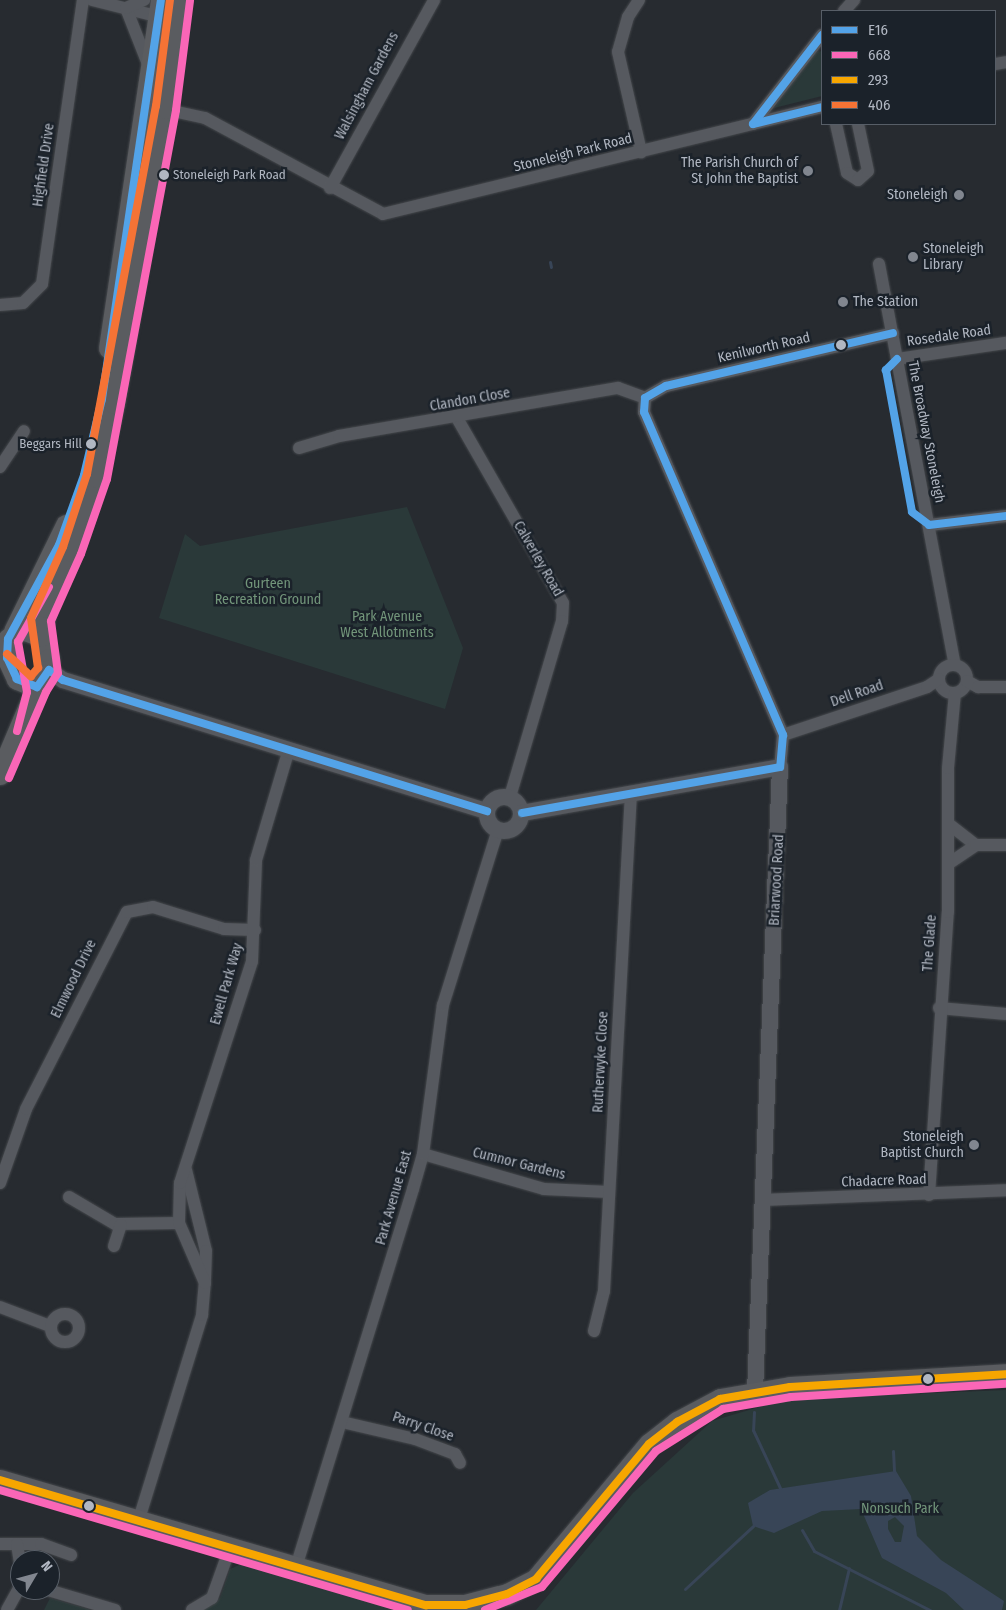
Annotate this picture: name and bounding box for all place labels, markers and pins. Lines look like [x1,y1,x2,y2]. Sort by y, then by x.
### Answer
place label: The Parish Church of St John the Baptist [681,155,798,188]
marker: The Parish Church of St John the Baptist [802,165,814,177]
place label: Stoneleigh Park Road [173,167,286,183]
marker: Stoneleigh Park Road [159,170,169,180]
place label: Stoneleigh [887,187,948,203]
marker: Stoneleigh [952,188,966,202]
place label: Stoneleigh Library [923,241,984,274]
marker: Stoneleigh Library [907,251,919,263]
place label: The Station [853,294,918,310]
marker: The Station [837,296,849,308]
unlabelled marker [836,340,846,350]
place label: Beggars Hill [19,436,82,452]
marker: Beggars Hill [86,439,96,449]
place label: Stoneleigh Baptist Church [881,1129,964,1162]
marker: Stoneleigh Baptist Church [968,1139,980,1151]
unlabelled marker [923,1374,933,1384]
unlabelled marker [84,1501,94,1511]

